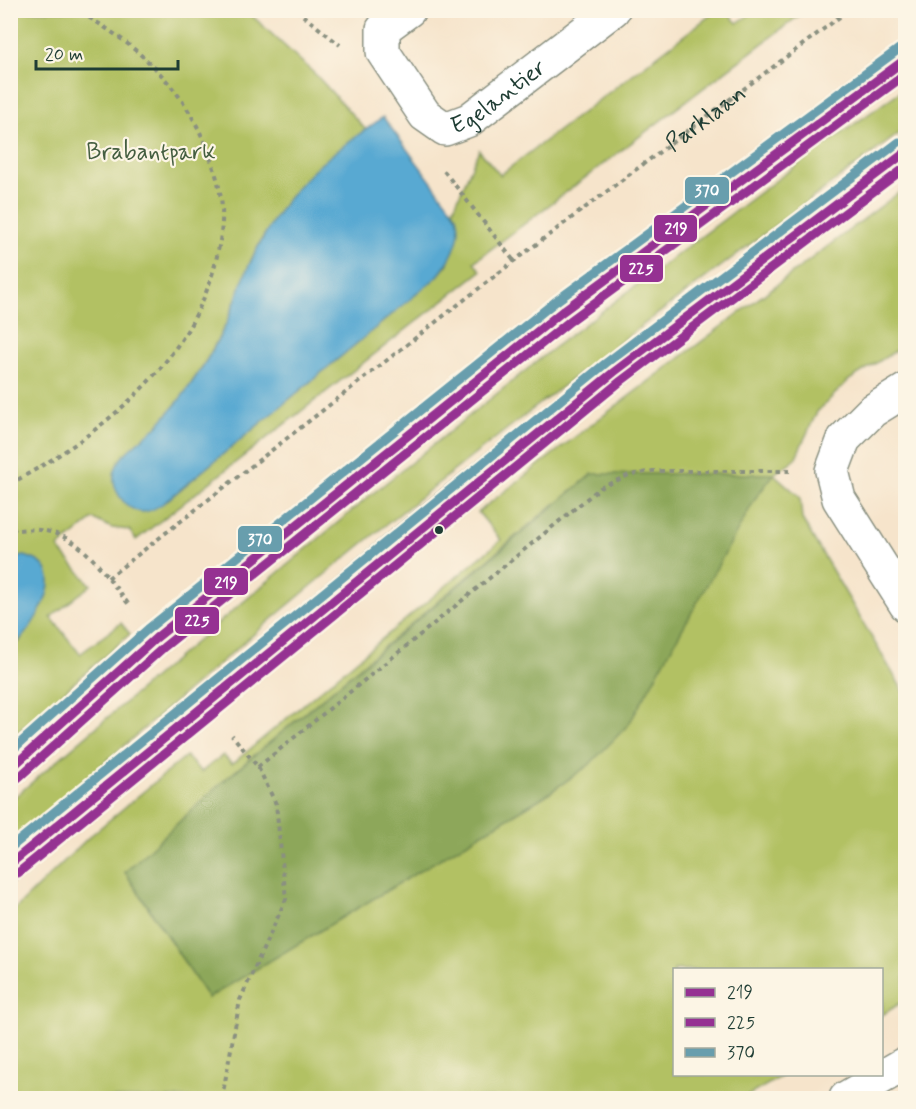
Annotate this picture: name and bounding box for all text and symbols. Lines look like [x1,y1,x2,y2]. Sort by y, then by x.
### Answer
scale bar [36,33,178,71]
text: 20 m [45,43,83,67]
street label: Egelantier [447,53,553,142]
street label: Parklaan [659,79,753,159]
park label: Brabantpark [86,137,216,168]
line badge: 370 [684,176,730,205]
text: 370 [695,181,719,202]
line badge: 219 [653,214,698,243]
text: 219 [664,219,688,240]
line badge: 225 [619,254,664,283]
text: 225 [628,259,654,280]
unlabelled marker [433,524,445,536]
line badge: 370 [237,525,283,553]
text: 370 [248,530,272,551]
line badge: 219 [203,567,249,596]
text: 219 [214,573,238,594]
line badge: 225 [174,606,220,635]
text: 225 [184,611,210,632]
legend [673,968,883,1076]
text: 219 [727,981,753,1005]
text: 225 [727,1011,755,1035]
text: 370 [727,1041,755,1065]

